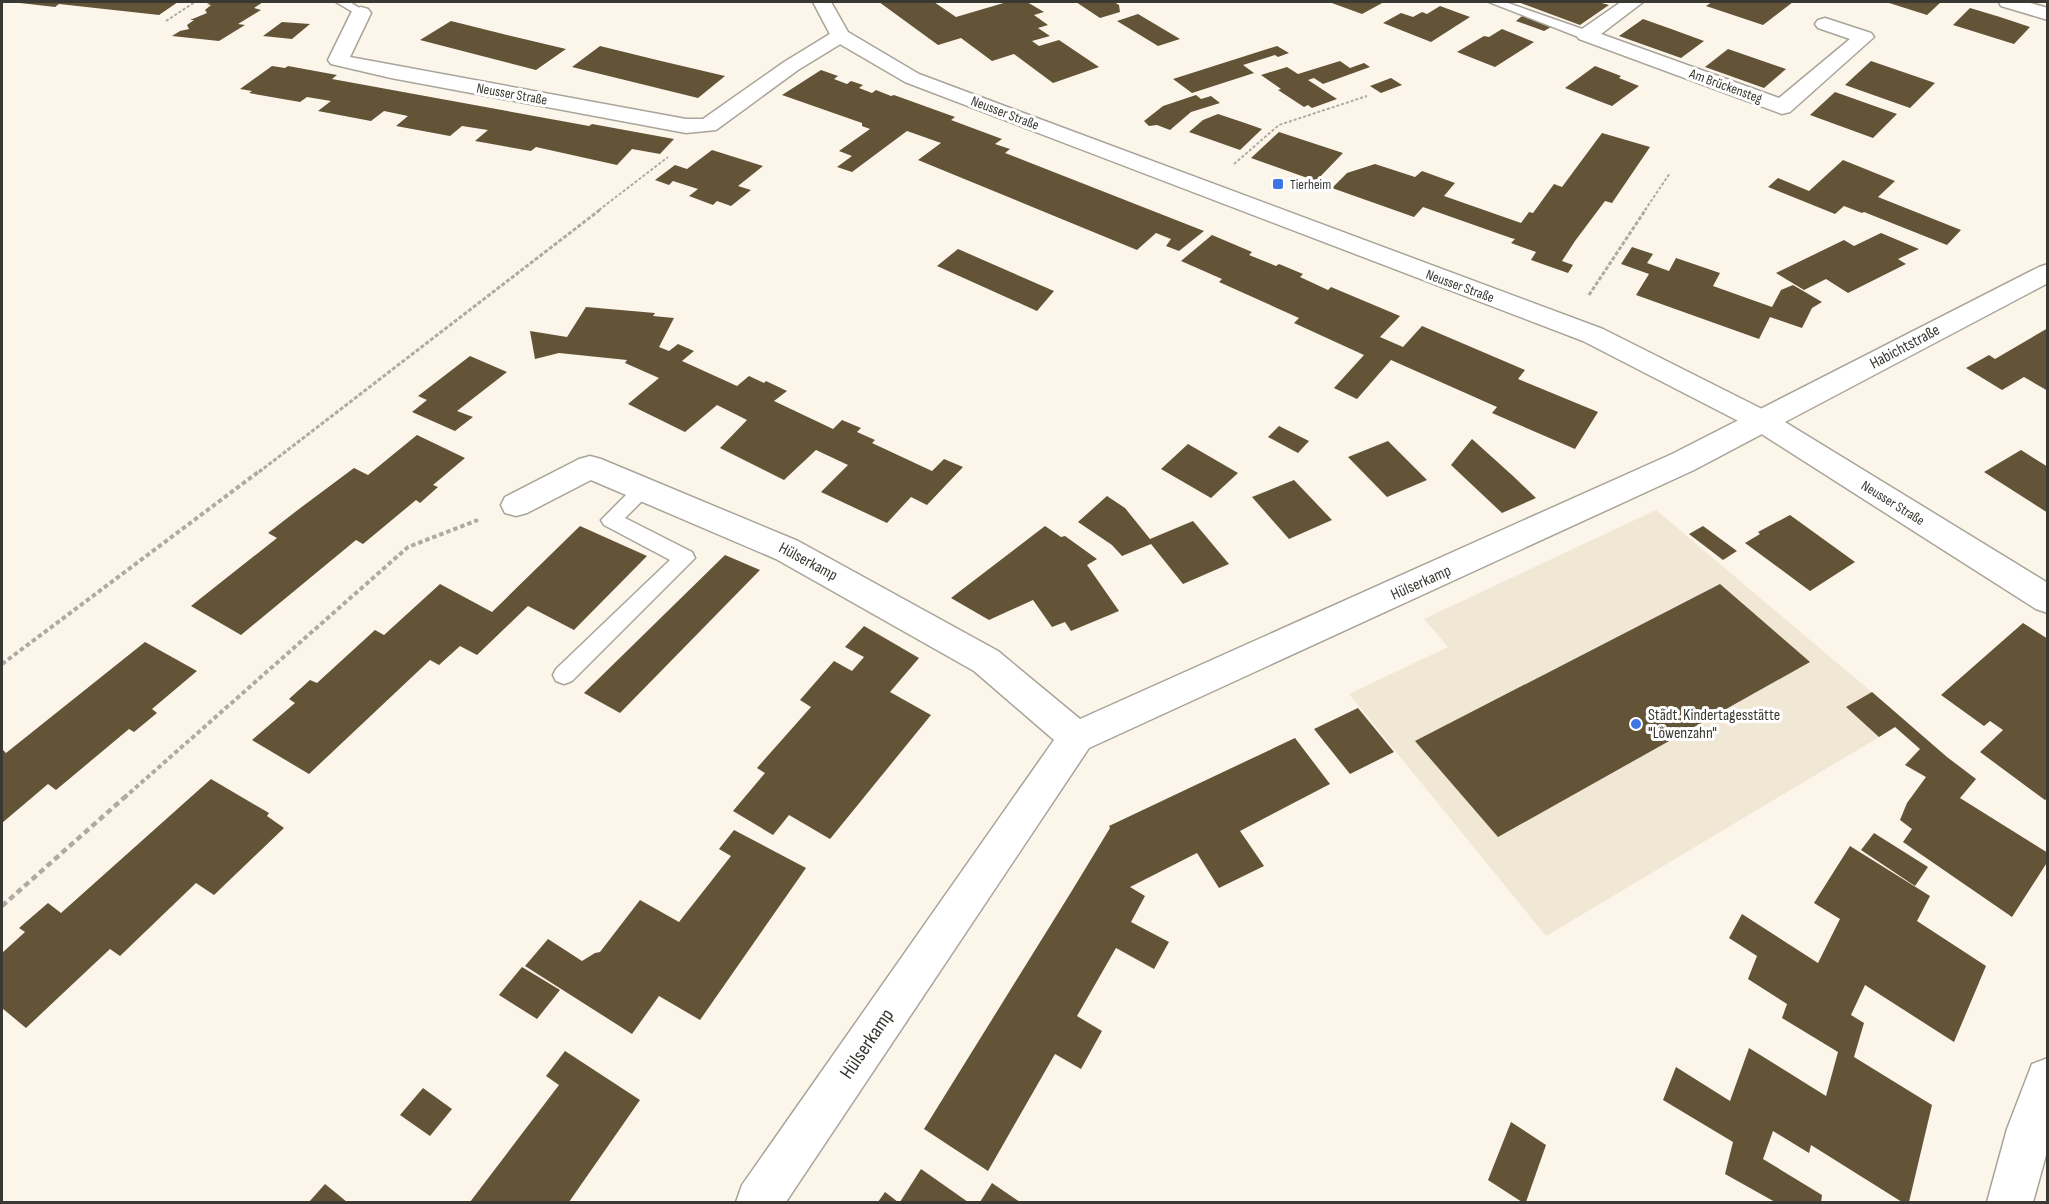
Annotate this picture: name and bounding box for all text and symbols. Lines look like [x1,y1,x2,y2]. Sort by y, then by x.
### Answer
street label: Am Brückensteg [1686,65,1765,107]
street label: Neusser Straße [475,79,549,109]
street label: Neusser Straße [969,92,1041,134]
place label: Tierheim [1290,176,1331,193]
marker: Tierheim [1271,177,1285,191]
street label: Neusser Straße [1424,266,1496,306]
street label: Habichtstraße [1867,321,1943,373]
street label: Neusser Straße [1858,477,1928,529]
street label: Hülserkamp [775,539,841,585]
street label: Hülserkamp [1388,561,1454,605]
place label: Städt. Kindertagesstätte "Löwenzahn" [1648,706,1780,743]
marker: Städt. Kindertagesstätte "Löwenzahn" [1629,717,1643,731]
street label: Hülserkamp [835,1004,899,1084]

